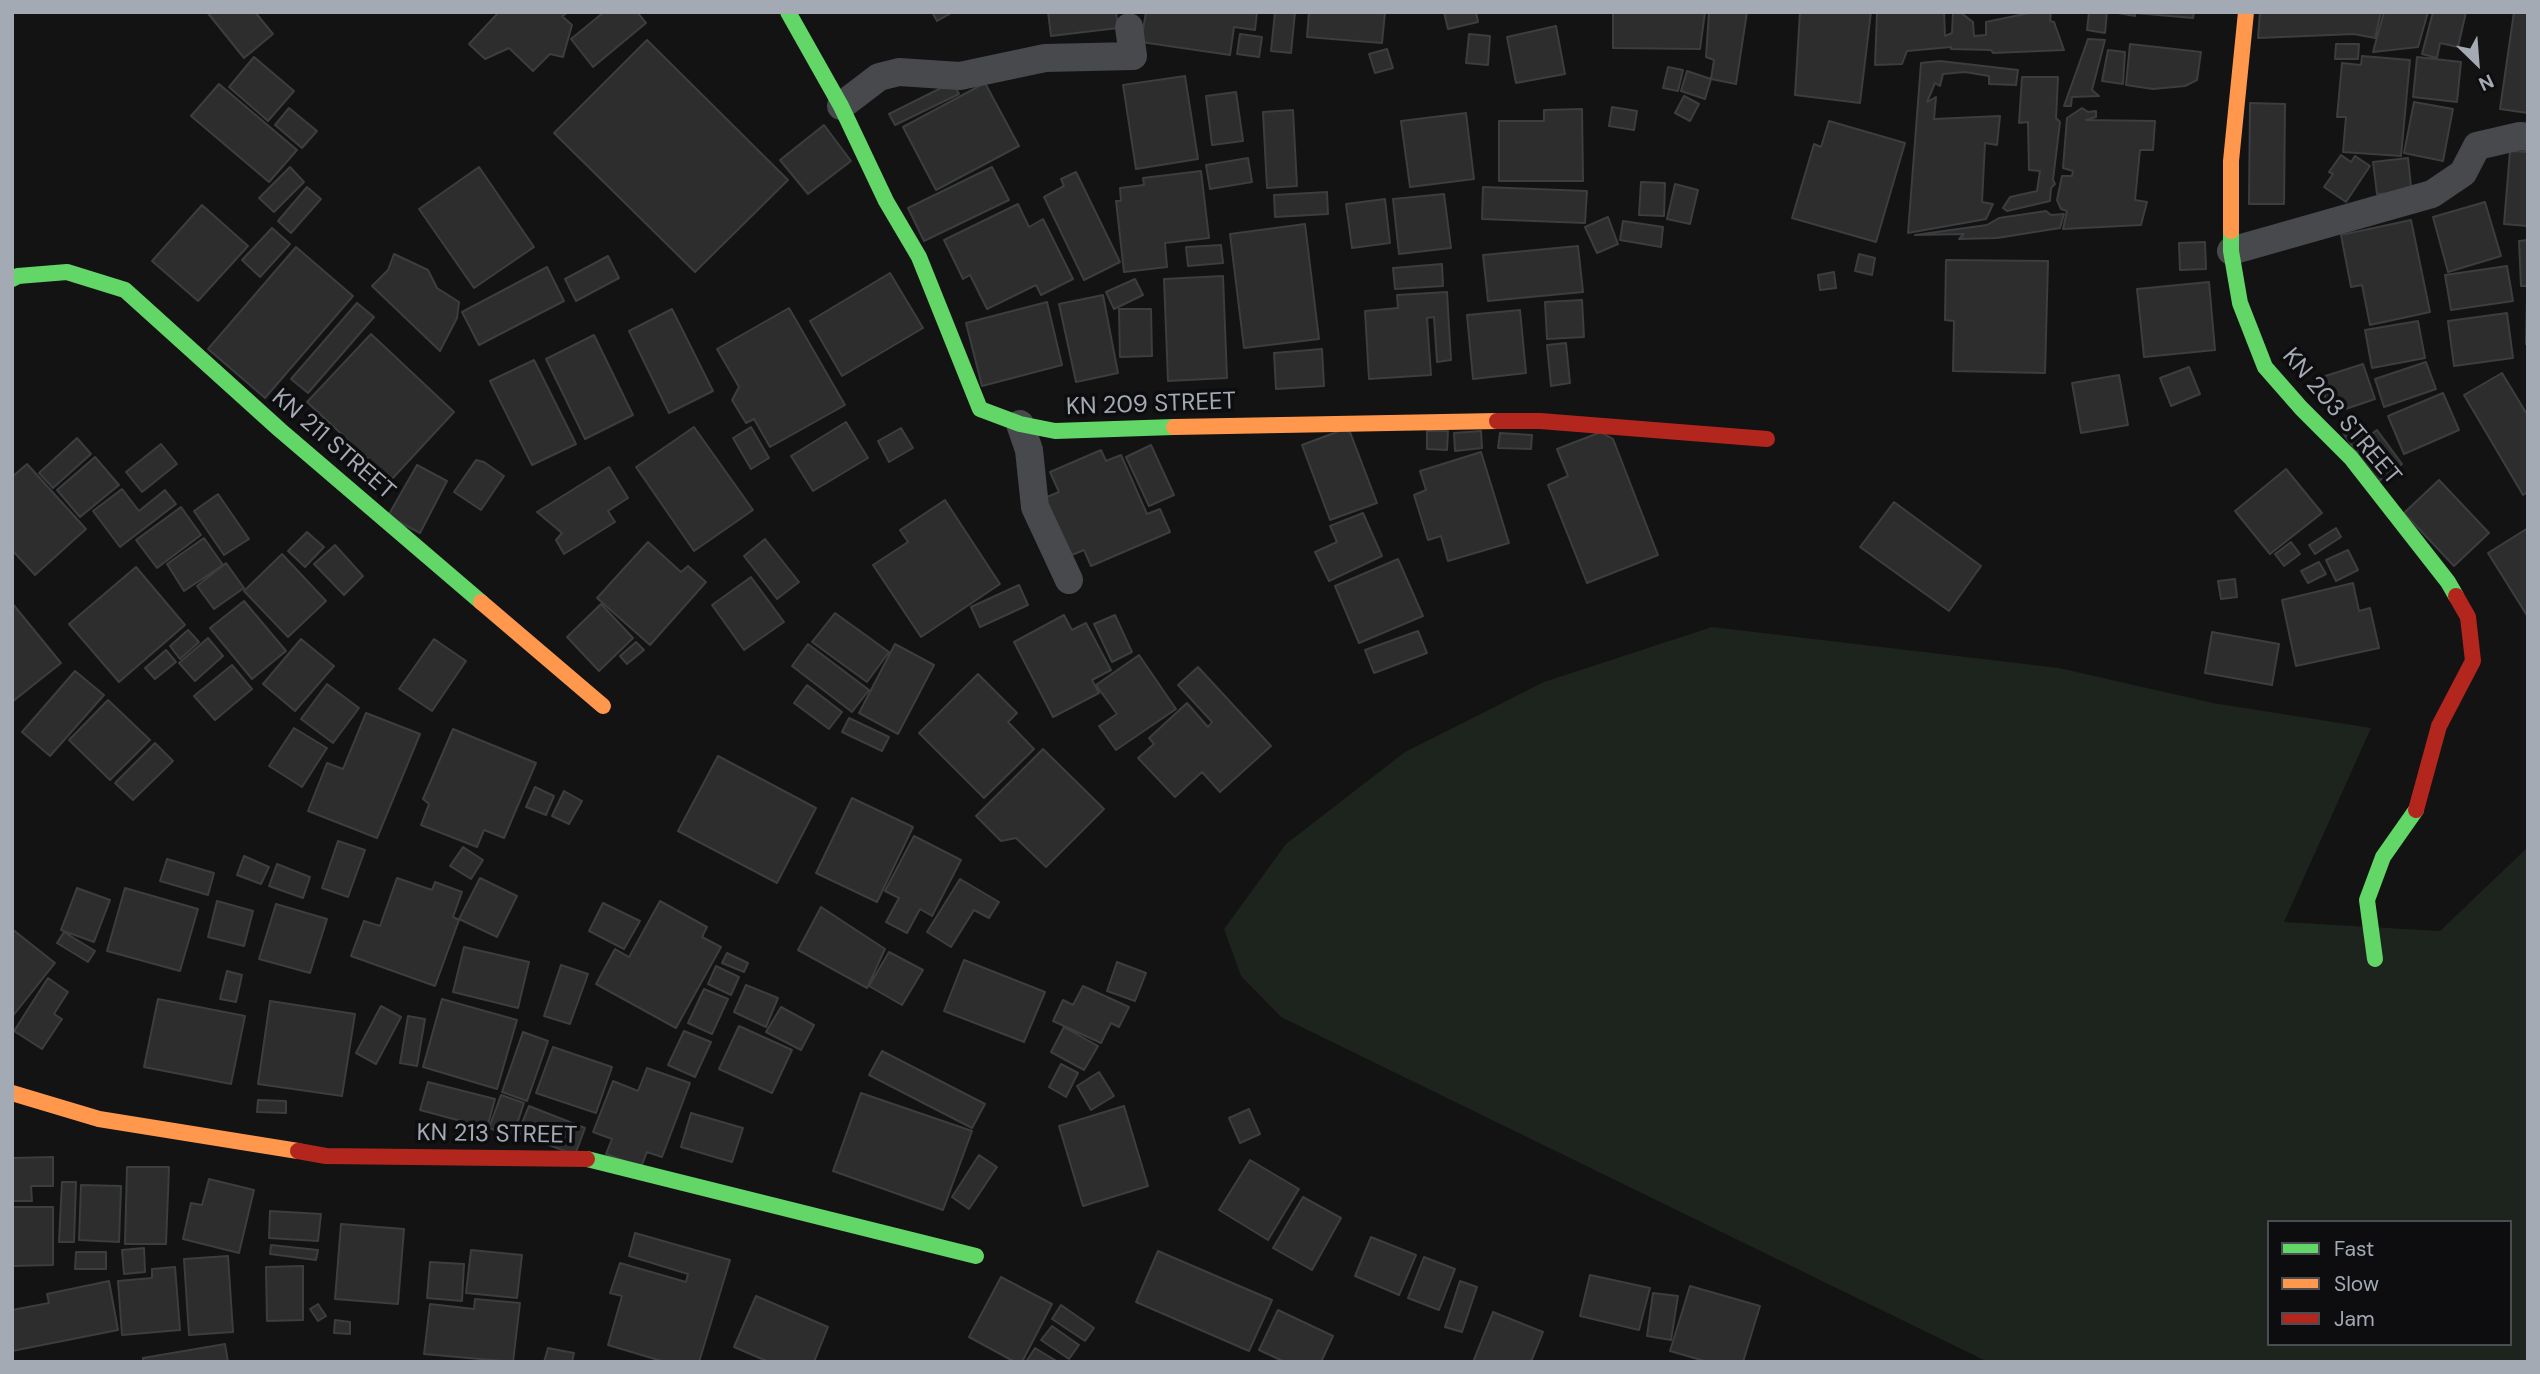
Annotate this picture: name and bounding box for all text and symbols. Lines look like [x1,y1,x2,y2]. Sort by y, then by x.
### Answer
north arrow [2442,28,2512,98]
text: N [2475,68,2498,97]
street label: KN 203 STREET [2276,343,2406,491]
street label: KN 211 STREET [265,384,401,506]
street label: KN 209 STREET [1065,388,1237,422]
street label: KN 213 STREET [416,1119,578,1151]
legend [2267,1220,2512,1346]
text: Fast [2334,1235,2374,1263]
text: Slow [2334,1270,2379,1298]
text: Jam [2334,1305,2375,1333]

